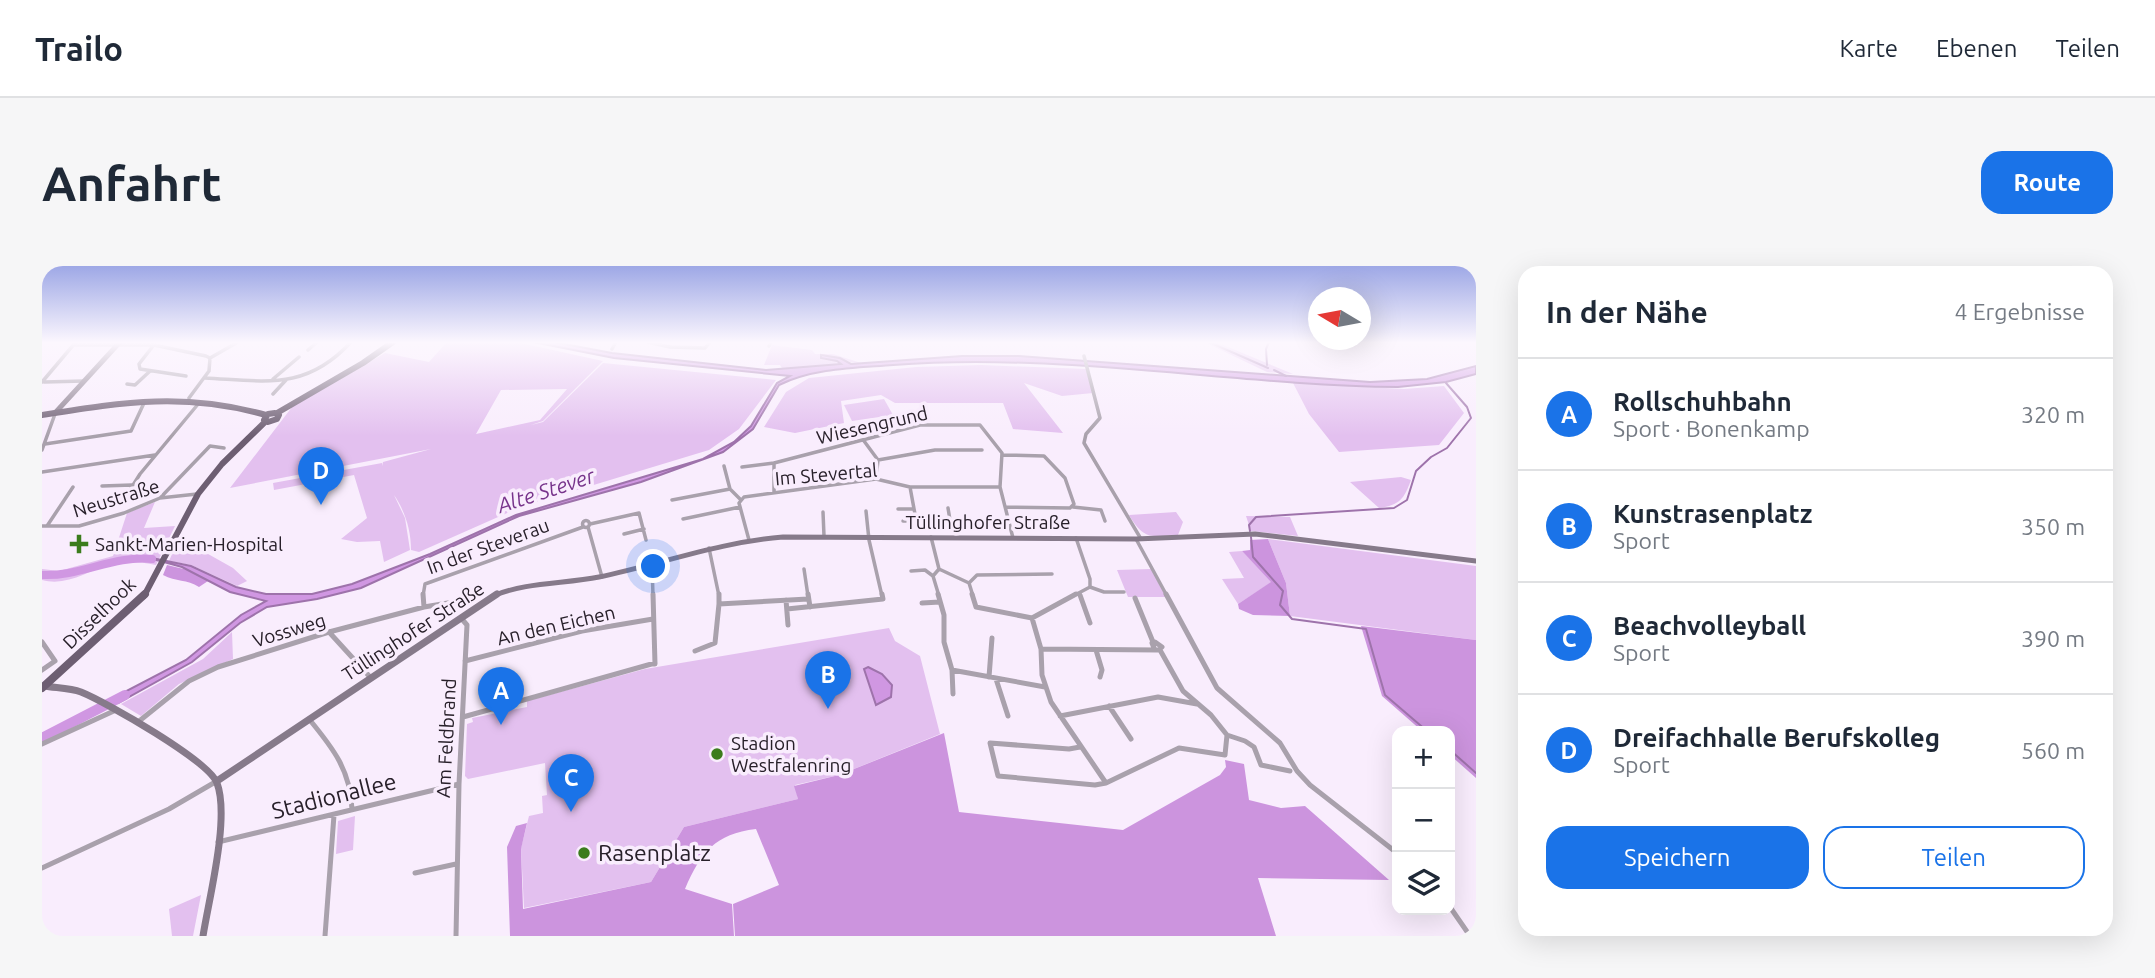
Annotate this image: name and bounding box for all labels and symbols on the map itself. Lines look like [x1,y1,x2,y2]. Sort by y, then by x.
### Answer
north arrow [1308,287,1371,350]
street label: Wiesengrund [814,402,930,448]
pin: D [298,447,344,505]
street label: Im Stevertal [774,459,878,489]
water label: Alte Stever [493,463,598,517]
street label: Neustraße [70,474,162,522]
street label: Tüllinghofer Straße [906,511,1070,533]
street label: In der Steverau [424,514,552,578]
place label: Sankt-Marien-Hospital [95,533,283,555]
marker: Sankt-Marien-Hospital [69,534,89,554]
your location [636,549,670,583]
street label: Disselhook [58,573,140,653]
street label: Tüllinghofer Straße [338,577,488,685]
street label: An den Eichen [495,601,617,649]
street label: Vossweg [250,608,328,652]
pin: B [805,651,851,709]
pin: A [478,667,524,725]
street label: Am Feldbrand [432,678,460,798]
place label: Stadion Westfalenring [731,732,851,776]
marker: Stadion Westfalenring [709,746,725,762]
pin: C [548,754,594,812]
street label: Stadionallee [269,768,399,823]
place label: Rasenplatz [598,840,711,865]
marker: Rasenplatz [576,845,592,861]

